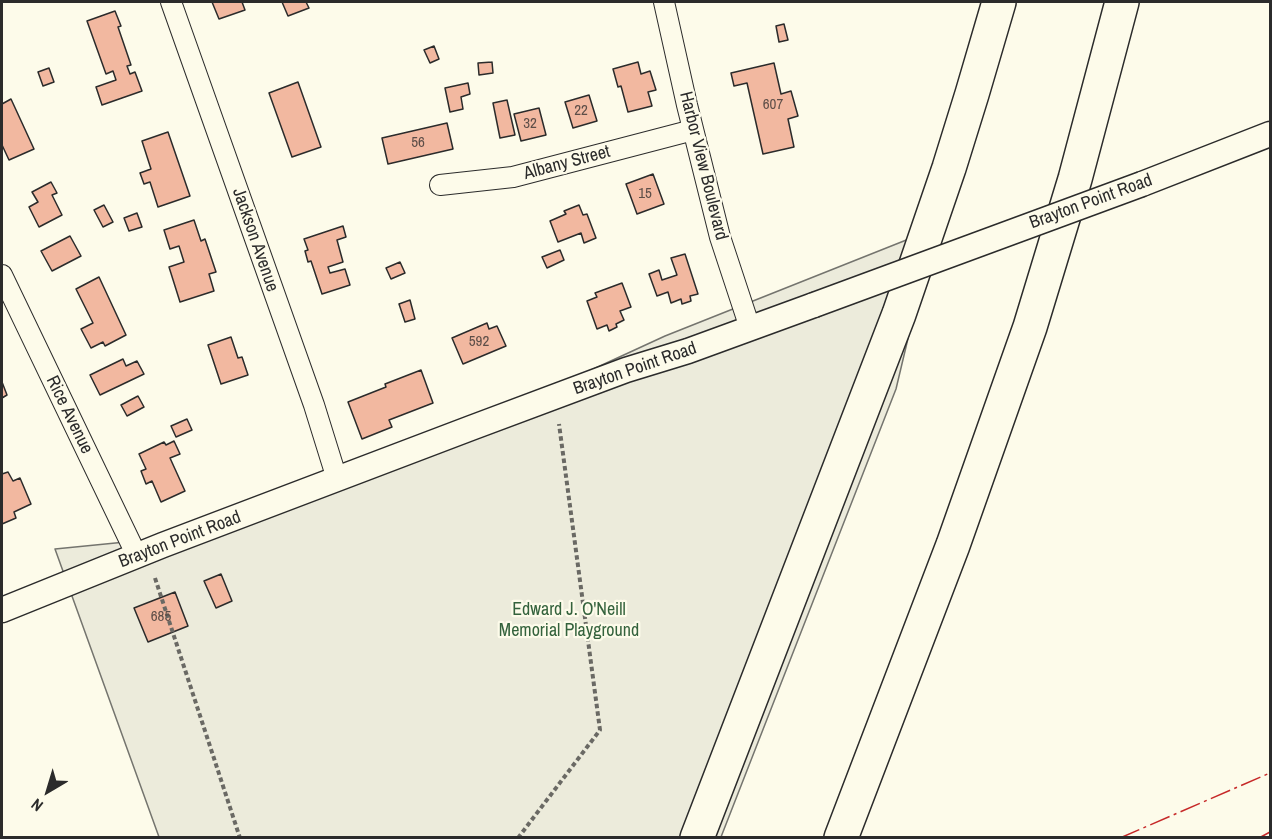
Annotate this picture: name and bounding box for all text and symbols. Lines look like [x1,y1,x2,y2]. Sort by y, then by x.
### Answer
street label: Harbor View Boulevard [674,89,732,243]
house number: 607 [763,96,783,114]
house number: 22 [574,102,588,120]
house number: 32 [523,115,537,133]
house number: 56 [411,134,425,152]
street label: Albany Street [521,141,613,185]
street label: Brayton Point Road [1027,170,1155,234]
street label: Jackson Avenue [227,185,283,295]
house number: 15 [638,185,652,203]
house number: 592 [469,333,489,351]
street label: Brayton Point Road [571,338,699,400]
street label: Rice Avenue [41,372,97,458]
street label: Brayton Point Road [116,507,244,573]
park label: Edward J. O'Neill Memorial Playground [499,599,639,642]
house number: 685 [151,608,171,626]
north arrow [18,761,78,821]
text: N [26,794,47,817]

